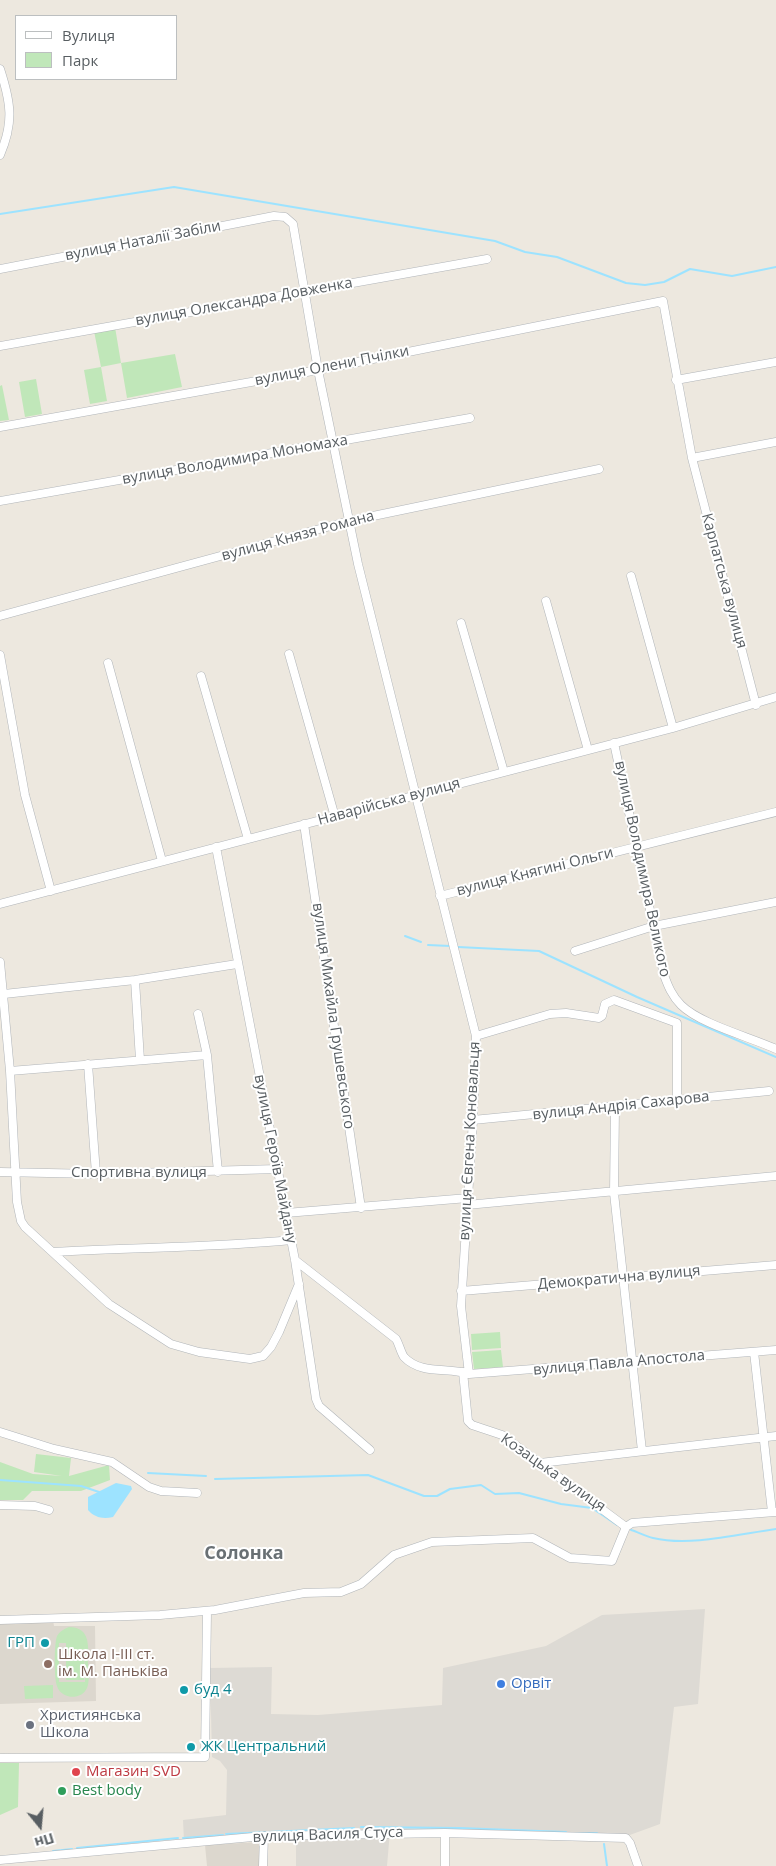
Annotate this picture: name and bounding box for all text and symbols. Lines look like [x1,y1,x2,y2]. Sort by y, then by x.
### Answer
legend [15,15,178,80]
text: Вулиця [62,25,115,45]
text: Парк [62,50,98,70]
street label: вулиця Наталії Забіли [63,217,223,265]
street label: вулиця Олександра Довженка [134,274,354,330]
street label: вулиця Олени Пчілки [253,342,411,390]
street label: вулиця Володимира Мономаха [121,431,349,489]
street label: вулиця Князя Романа [220,507,376,565]
street label: Карпатська вулиця [697,511,751,651]
street label: вулиця Володимира Великого [610,759,674,979]
street label: Наварійська вулиця [316,774,462,830]
street label: вулиця Княгині Ольги [455,844,615,900]
street label: вулиця Михайла Грушевського [308,902,358,1130]
street label: вулиця Євгена Коновальця [456,1041,484,1241]
street label: вулиця Героїв Майдану [250,1073,300,1245]
street label: вулиця Андрія Сахарова [532,1088,710,1124]
street label: Спортивна вулиця [71,1164,207,1182]
street label: Демократична вулиця [537,1262,701,1294]
street label: вулиця Павла Апостола [532,1347,706,1379]
street label: Козацька вулиця [497,1430,609,1516]
district label: Солонка [204,1543,284,1565]
place label: ГРП [7,1634,35,1652]
marker: ГРП [39,1637,51,1649]
place label: Школа І-ІІІ ст. ім. М. Паньківа [58,1646,168,1681]
marker: Школа І-ІІІ ст. ім. М. Паньківа [42,1658,54,1670]
place label: Орвіт [511,1675,551,1693]
marker: Орвіт [495,1678,507,1690]
place label: буд 4 [194,1681,232,1699]
marker: буд 4 [178,1684,190,1696]
place label: Християнська Школа [40,1707,141,1742]
marker: Християнська Школа [24,1719,36,1731]
place label: ЖК Центральний [201,1738,326,1756]
marker: ЖК Центральний [185,1741,197,1753]
place label: Магазин SVD [86,1763,181,1781]
marker: Магазин SVD [70,1766,82,1778]
place label: Best body [72,1782,141,1800]
marker: Best body [56,1785,68,1797]
north arrow [15,1801,65,1851]
street label: вулиця Василя Стуса [252,1823,404,1847]
text: Пн [32,1829,57,1853]

